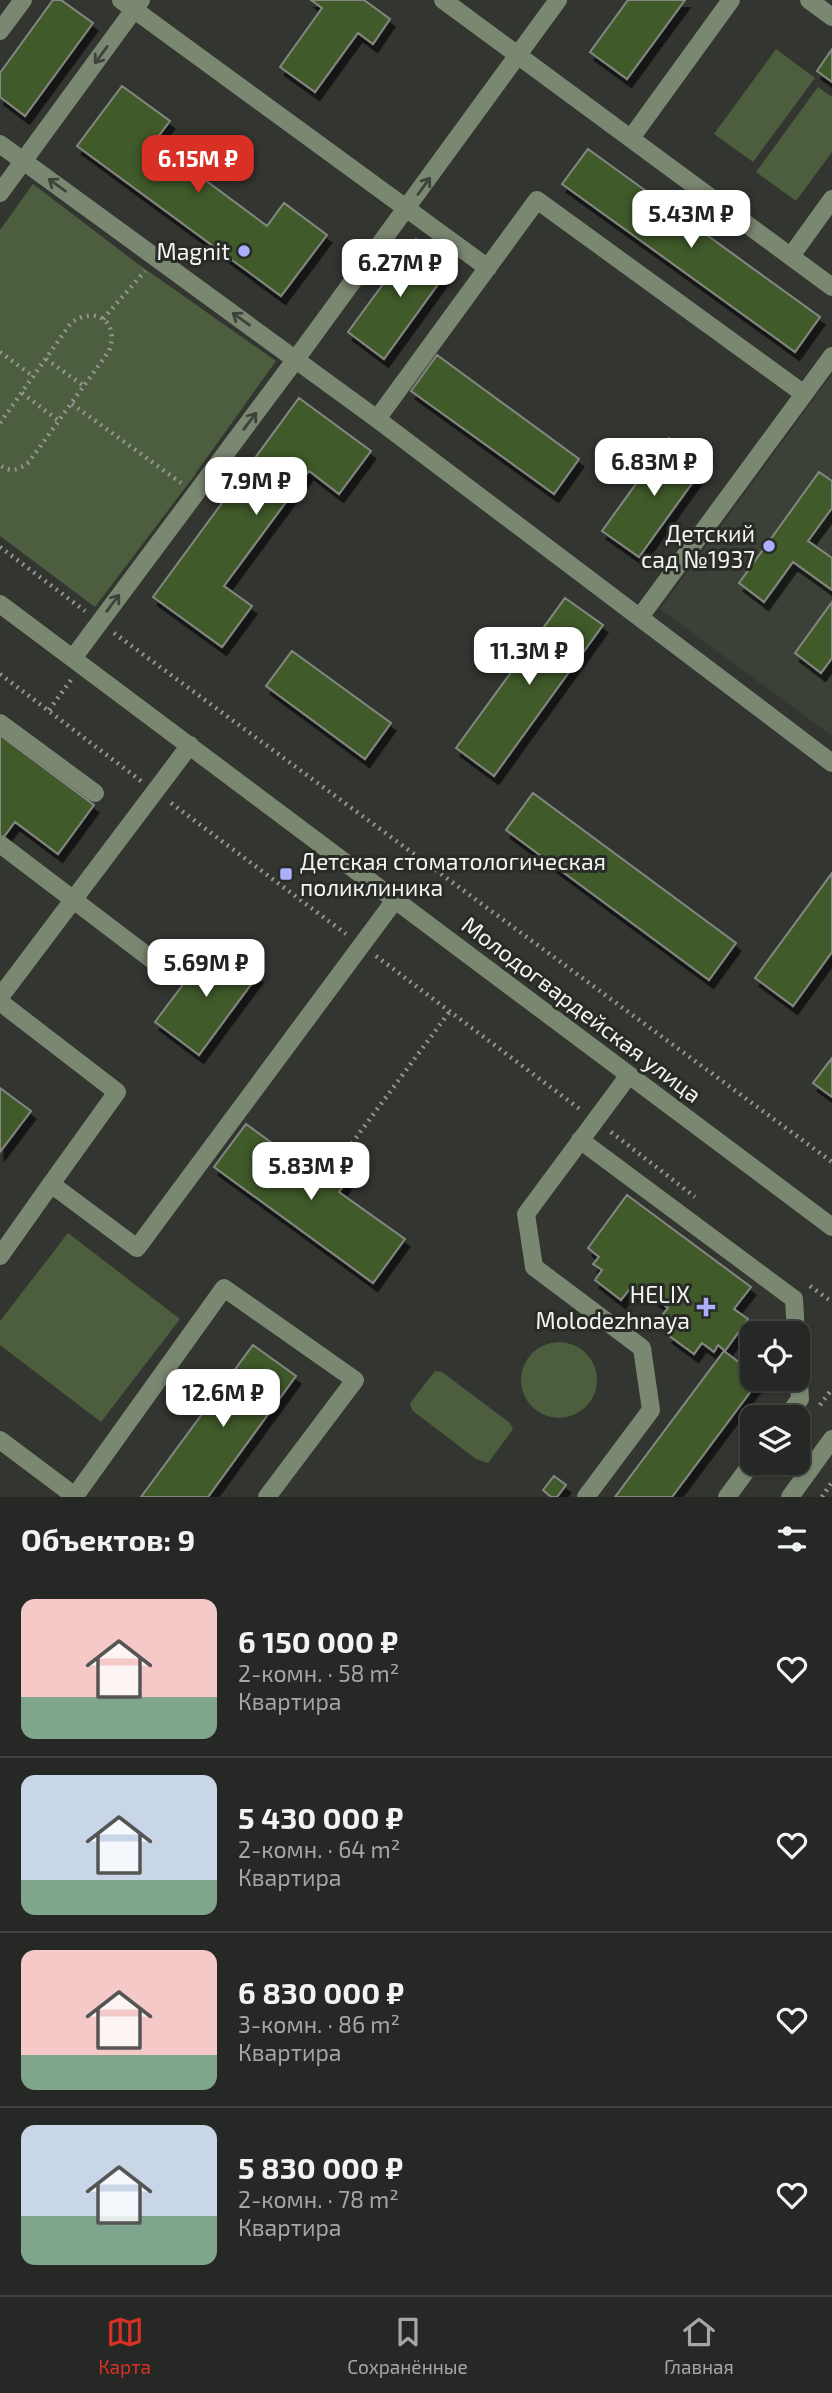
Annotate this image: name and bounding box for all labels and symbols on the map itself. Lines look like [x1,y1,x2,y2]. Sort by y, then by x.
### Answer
one-way arrow [94,45,108,64]
pin: 6.15M ₽ [133,136,263,195]
one-way arrow [416,177,431,196]
one-way arrow [48,178,67,192]
pin: 5.43M ₽ [626,190,756,250]
place label: Magnit [157,237,230,265]
pin: 6.27M ₽ [335,240,465,299]
marker: Magnit [236,243,252,259]
one-way arrow [232,312,251,326]
one-way arrow [243,412,257,431]
pin: 6.83M ₽ [589,438,719,498]
pin: 7.9M ₽ [199,458,313,517]
place label: Детский сад №1937 [641,519,755,573]
marker: Детский сад №1937 [761,538,777,554]
one-way arrow [106,594,121,613]
pin: 11.3M ₽ [464,628,594,687]
place label: Детская стоматологическая поликлиника [300,847,606,901]
marker: Детская стоматологическая поликлиника [278,866,294,882]
street label: Молодогвардейская улица [456,910,707,1109]
pin: 5.69M ₽ [141,940,271,999]
pin: 5.83M ₽ [246,1142,376,1202]
place label: HELIX Molodezhnaya [536,1280,690,1334]
marker: HELIX Molodezhnaya [696,1297,716,1317]
pin: 12.6M ₽ [158,1370,288,1429]

